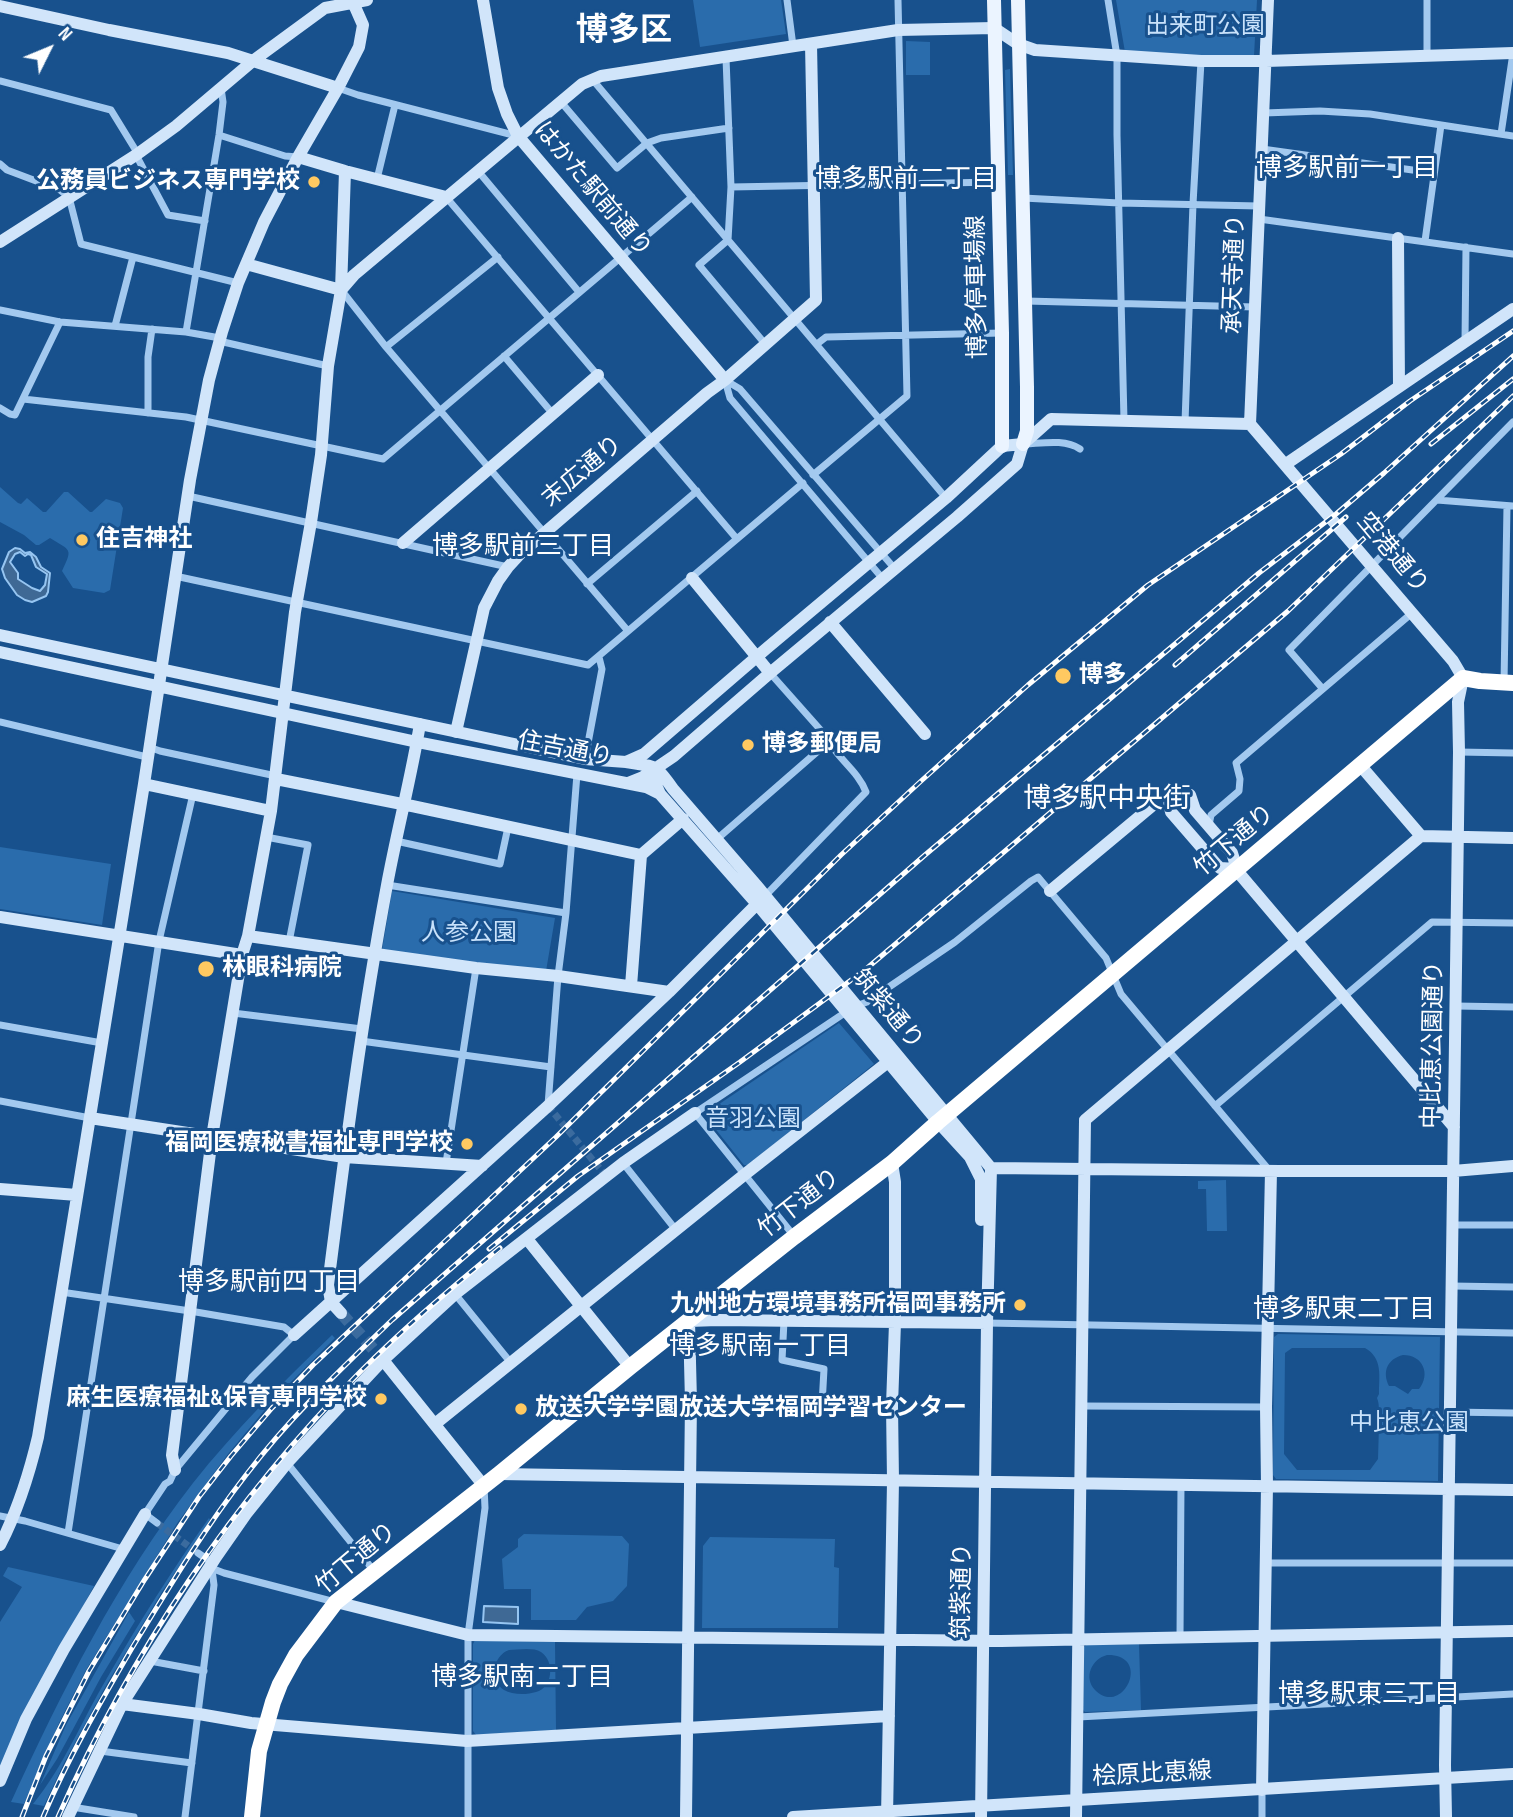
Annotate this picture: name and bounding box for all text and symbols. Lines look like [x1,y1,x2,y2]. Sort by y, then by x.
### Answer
district label: 博多区 [576,13,672,51]
park label: 出来町公園 [1145,13,1265,41]
north arrow [14,14,84,84]
text: N [53,23,77,46]
street label: はかた駅前通り [527,116,657,264]
district label: 博多駅前一丁目 [1256,153,1438,185]
district label: 博多駅前二丁目 [815,164,997,196]
place label: 公務員ビジネス専門学校 [36,168,300,196]
marker: 公務員ビジネス専門学校 [306,174,322,190]
street label: 承天寺通り [1219,214,1251,334]
street label: 博多停車場線 [962,215,994,359]
street label: 末広通り [537,430,629,514]
street label: 空港通り [1350,508,1434,600]
place label: 住吉神社 [96,526,192,554]
district label: 博多駅前三丁目 [432,531,614,563]
marker: 住吉神社 [74,532,90,548]
place label: 博多 [1079,662,1127,690]
marker: 博多 [1053,666,1073,686]
street label: 住吉通り [515,727,615,773]
place label: 博多郵便局 [762,731,882,759]
marker: 博多郵便局 [740,737,756,753]
district label: 博多駅中央街 [1023,783,1191,817]
street label: 竹下通り [1189,799,1281,883]
park label: 人参公園 [421,920,517,948]
place label: 林眼科病院 [222,955,342,983]
marker: 林眼科病院 [196,959,216,979]
street label: 中比恵公園通り [1418,961,1450,1129]
street label: 筑紫通り [845,964,929,1056]
park label: 音羽公園 [705,1106,801,1134]
place label: 福岡医療秘書福祉専門学校 [165,1130,453,1158]
marker: 福岡医療秘書福祉専門学校 [459,1136,475,1152]
street label: 竹下通り [753,1163,847,1245]
district label: 博多駅前四丁目 [178,1267,360,1299]
place label: 九州地方環境事務所福岡事務所 [670,1291,1006,1319]
district label: 博多駅東二丁目 [1253,1294,1435,1326]
marker: 九州地方環境事務所福岡事務所 [1012,1297,1028,1313]
district label: 博多駅南一丁目 [669,1331,851,1363]
place label: 麻生医療福祉&保育専門学校 [66,1385,367,1413]
marker: 麻生医療福祉&保育専門学校 [373,1391,389,1407]
place label: 放送大学学園放送大学福岡学習センター [535,1395,967,1423]
marker: 放送大学学園放送大学福岡学習センター [513,1401,529,1417]
park label: 中比恵公園 [1349,1410,1469,1438]
street label: 竹下通り [311,1517,403,1601]
street label: 筑紫通り [948,1543,978,1639]
district label: 博多駅南二丁目 [431,1662,613,1694]
district label: 博多駅東三丁目 [1278,1679,1460,1711]
street label: 桧原比恵線 [1091,1757,1213,1793]

